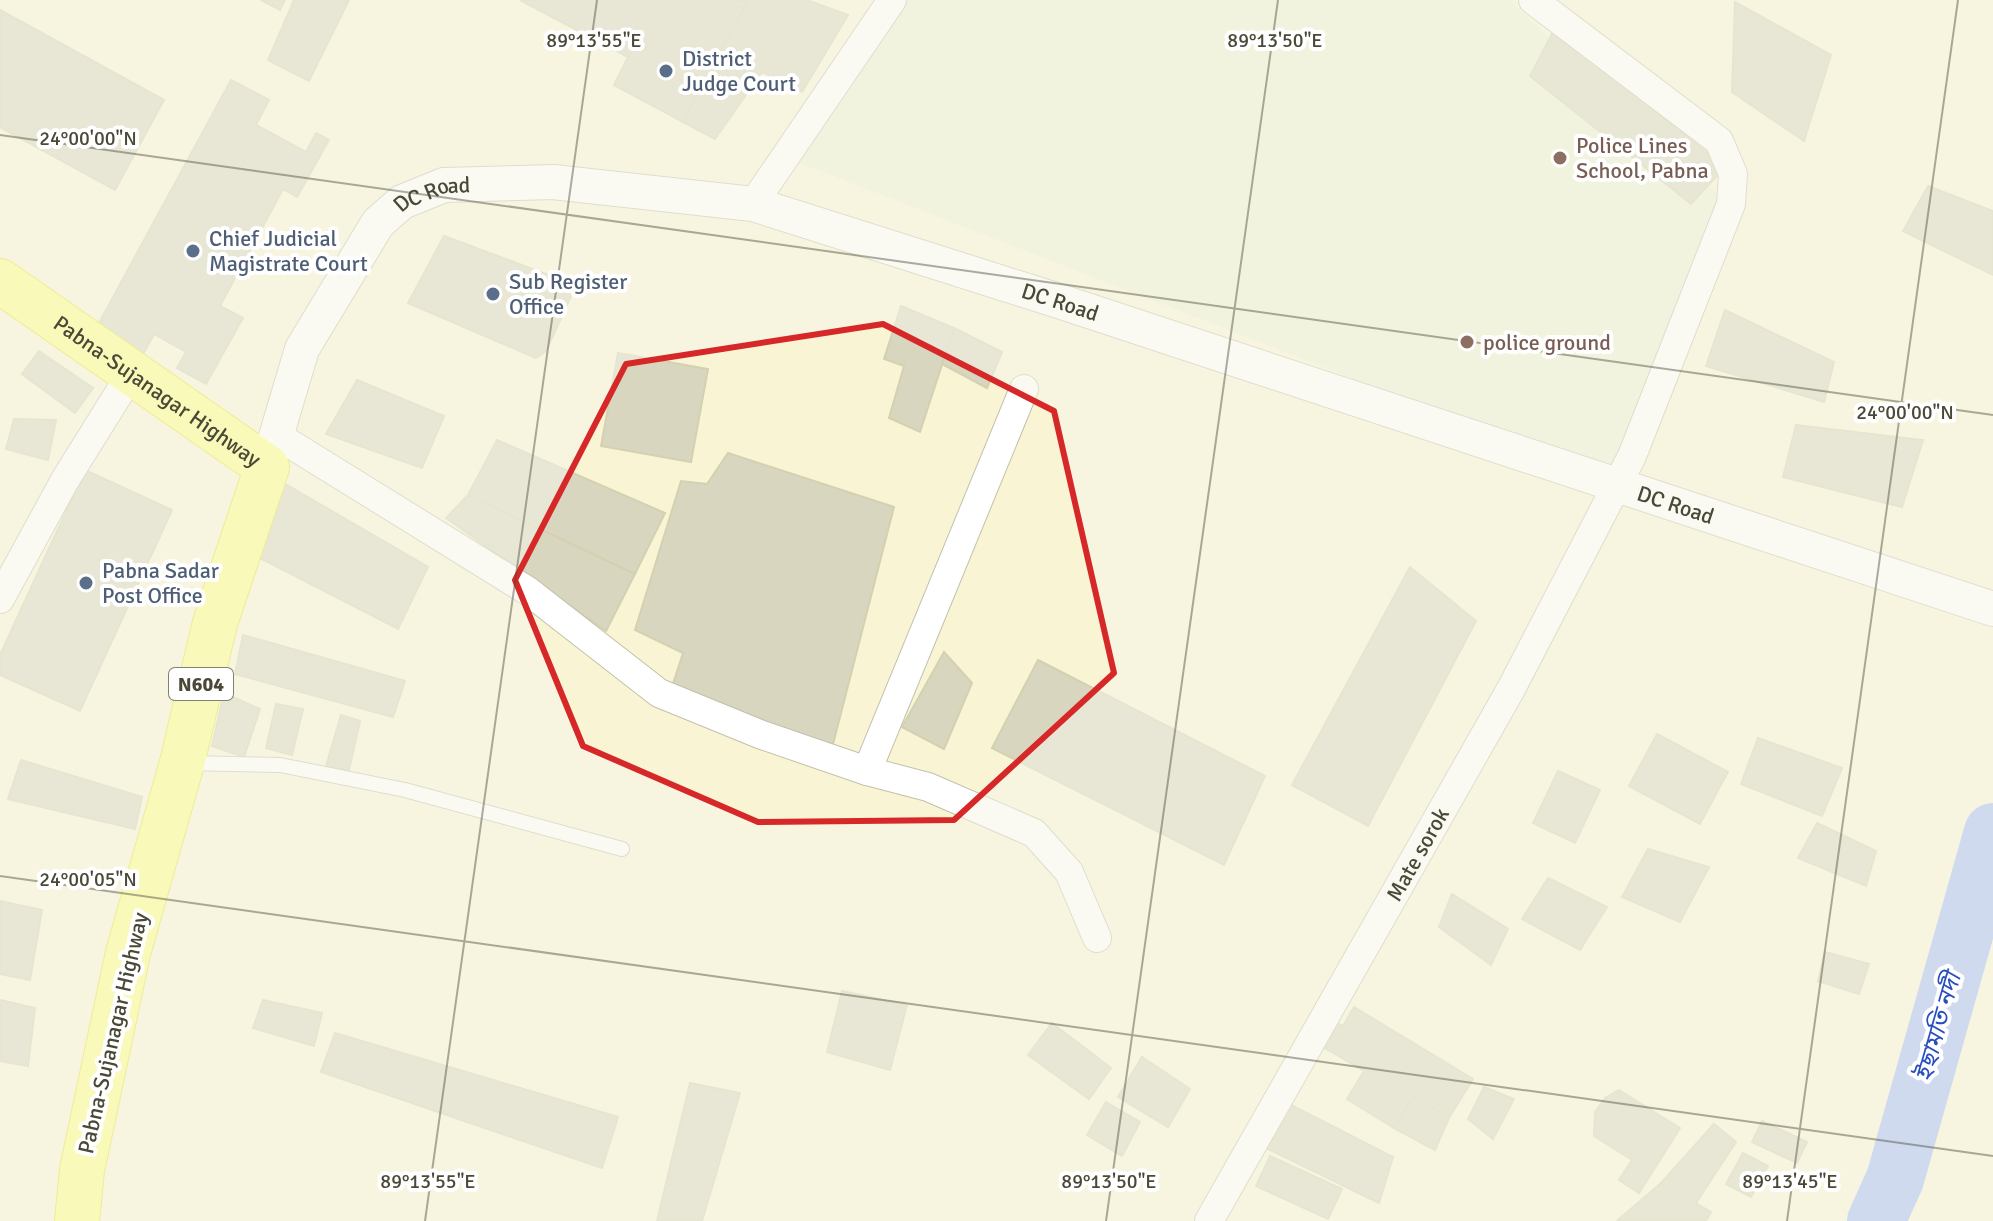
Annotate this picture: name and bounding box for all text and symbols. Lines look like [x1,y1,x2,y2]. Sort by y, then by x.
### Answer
text: 89°13'55"E [546,28,642,53]
text: 89°13'50"E [1227,28,1323,53]
place label: District Judge Court [682,45,796,97]
marker: District Judge Court [657,62,675,80]
text: 24°00'00"N [39,126,137,151]
place label: Police Lines School, Pabna [1576,132,1709,184]
marker: Police Lines School, Pabna [1551,149,1569,167]
street label: DC Road [387,171,471,217]
place label: Chief Judicial Magistrate Court [209,225,368,277]
marker: Chief Judicial Magistrate Court [184,242,202,260]
place label: Sub Register Office [509,268,627,320]
street label: DC Road [1018,277,1102,327]
marker: Sub Register Office [484,285,502,303]
street label: Pabna-Sujanagar Highway [49,309,267,473]
place label: police ground [1483,329,1611,356]
marker: police ground [1458,333,1476,351]
text: 24°00'00"N [1856,400,1954,425]
street label: DC Road [1634,479,1718,530]
place label: Pabna Sadar Post Office [102,557,219,609]
marker: Pabna Sadar Post Office [77,574,95,592]
road number: N604 [169,668,233,700]
street label: Mate sorok [1380,802,1455,906]
text: 24°00'05"N [39,867,137,892]
street label: Pabna-Sujanagar Highway [72,909,154,1156]
water label: ইছামতি নদী [1908,965,1969,1085]
text: 89°13'55"E [380,1169,476,1194]
text: 89°13'50"E [1061,1169,1157,1194]
text: 89°13'45"E [1742,1169,1838,1194]

